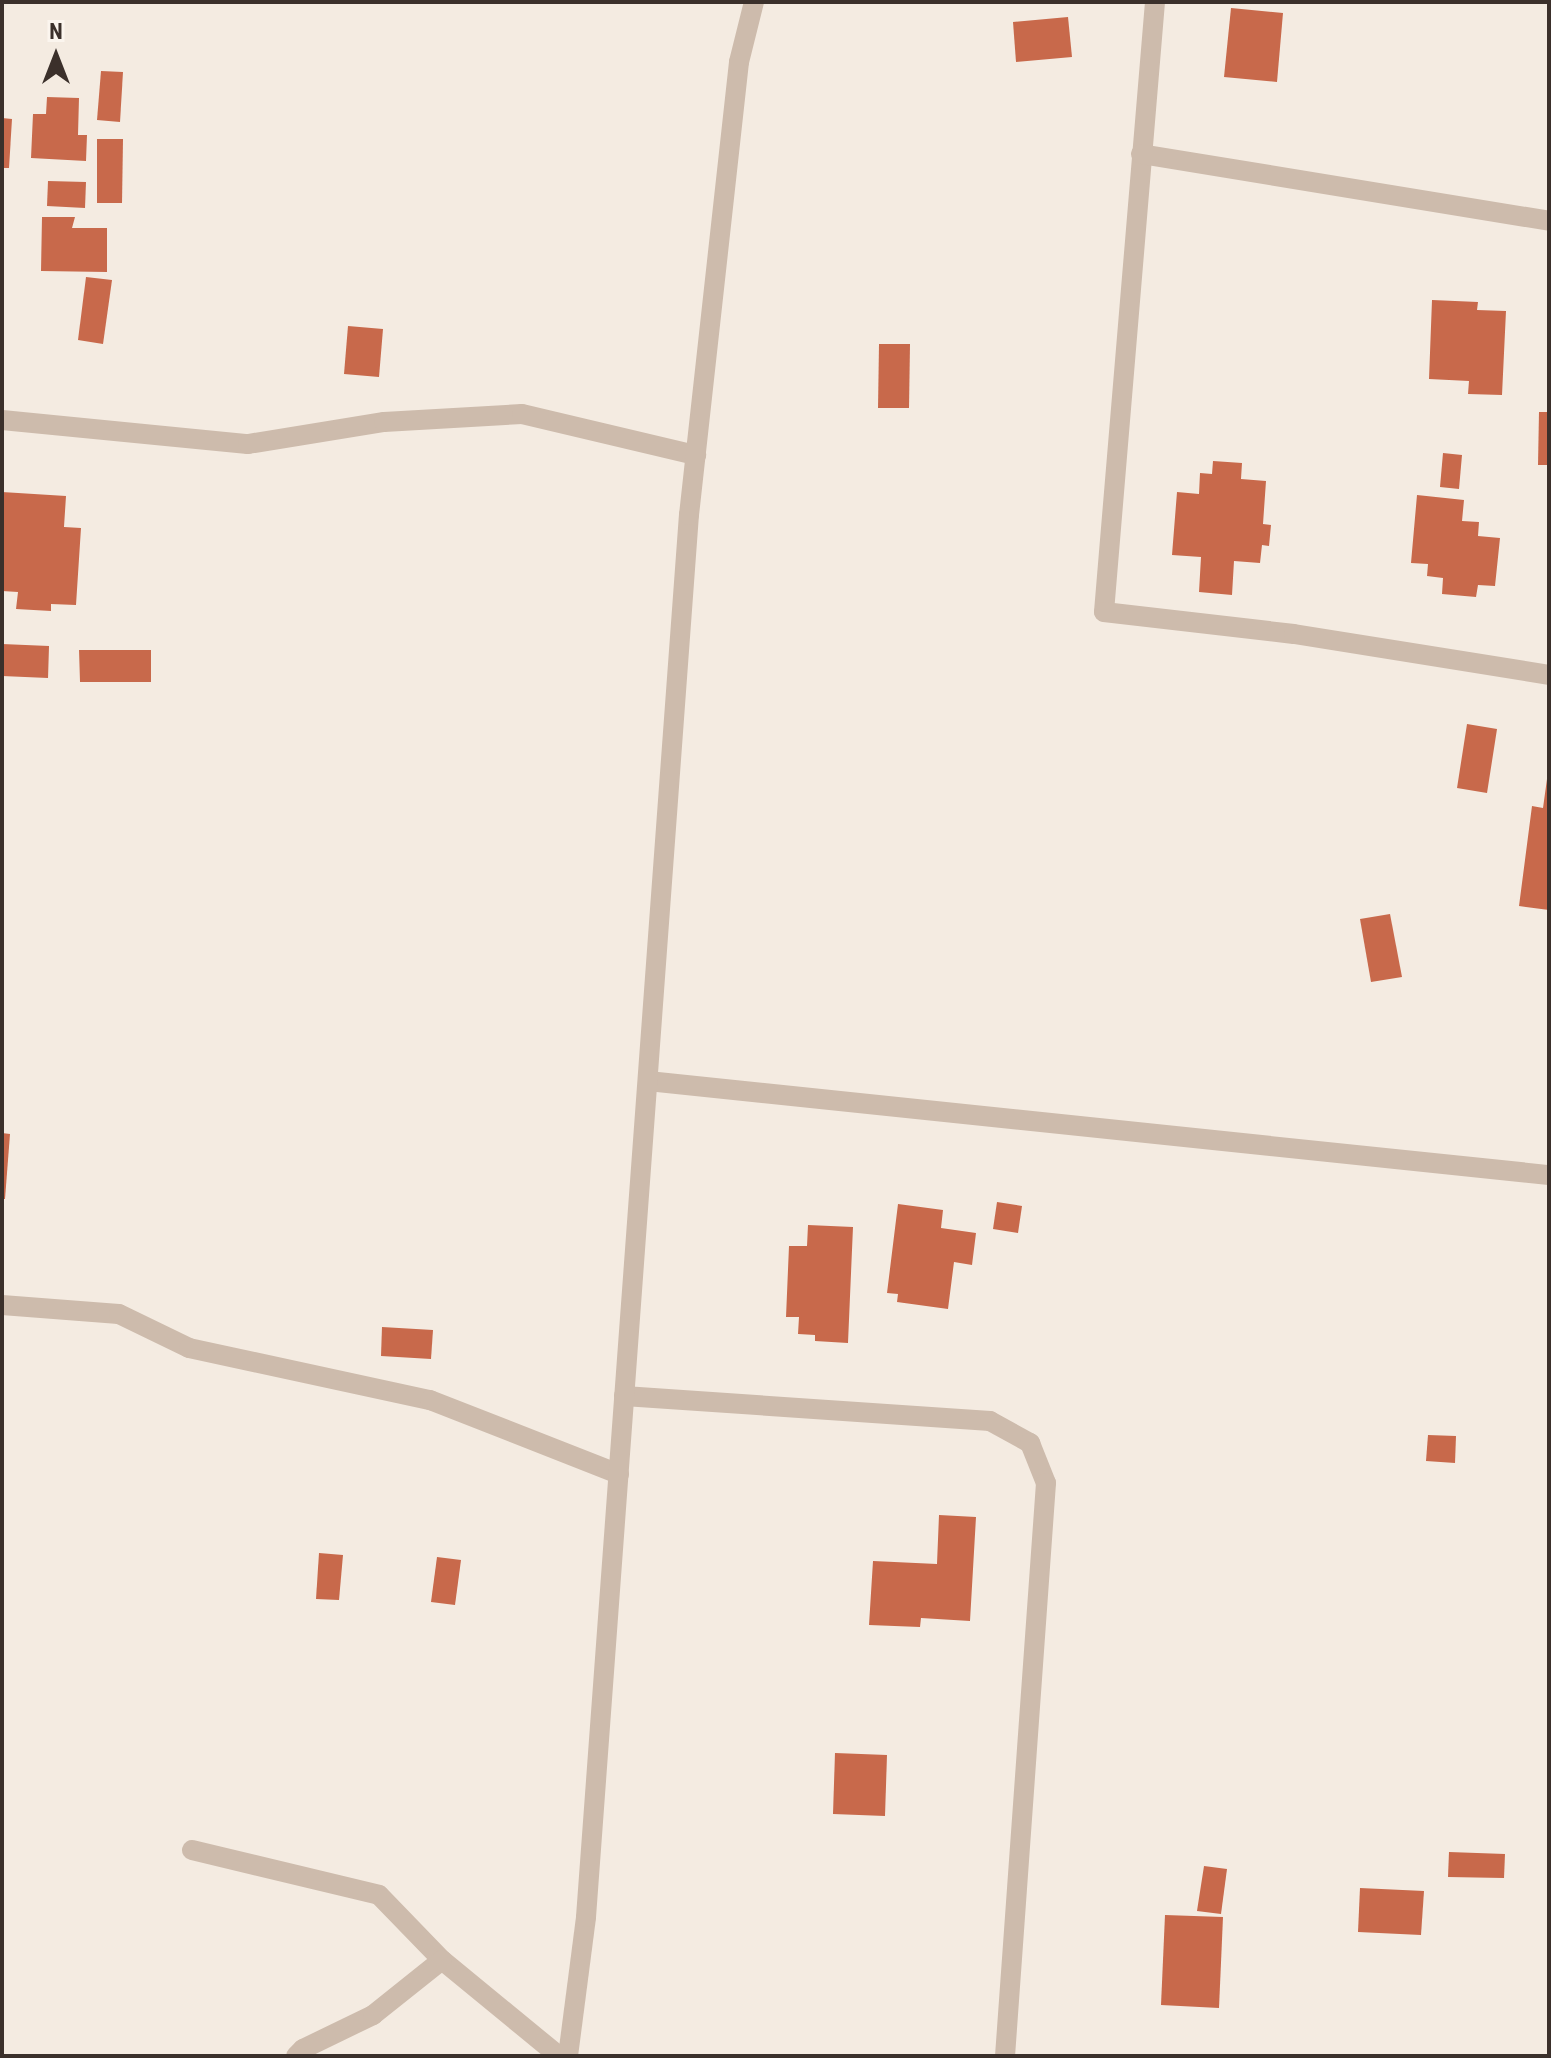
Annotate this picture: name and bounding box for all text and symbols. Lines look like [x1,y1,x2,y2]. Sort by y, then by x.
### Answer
north arrow [16,16,96,96]
text: N [49,19,63,44]

